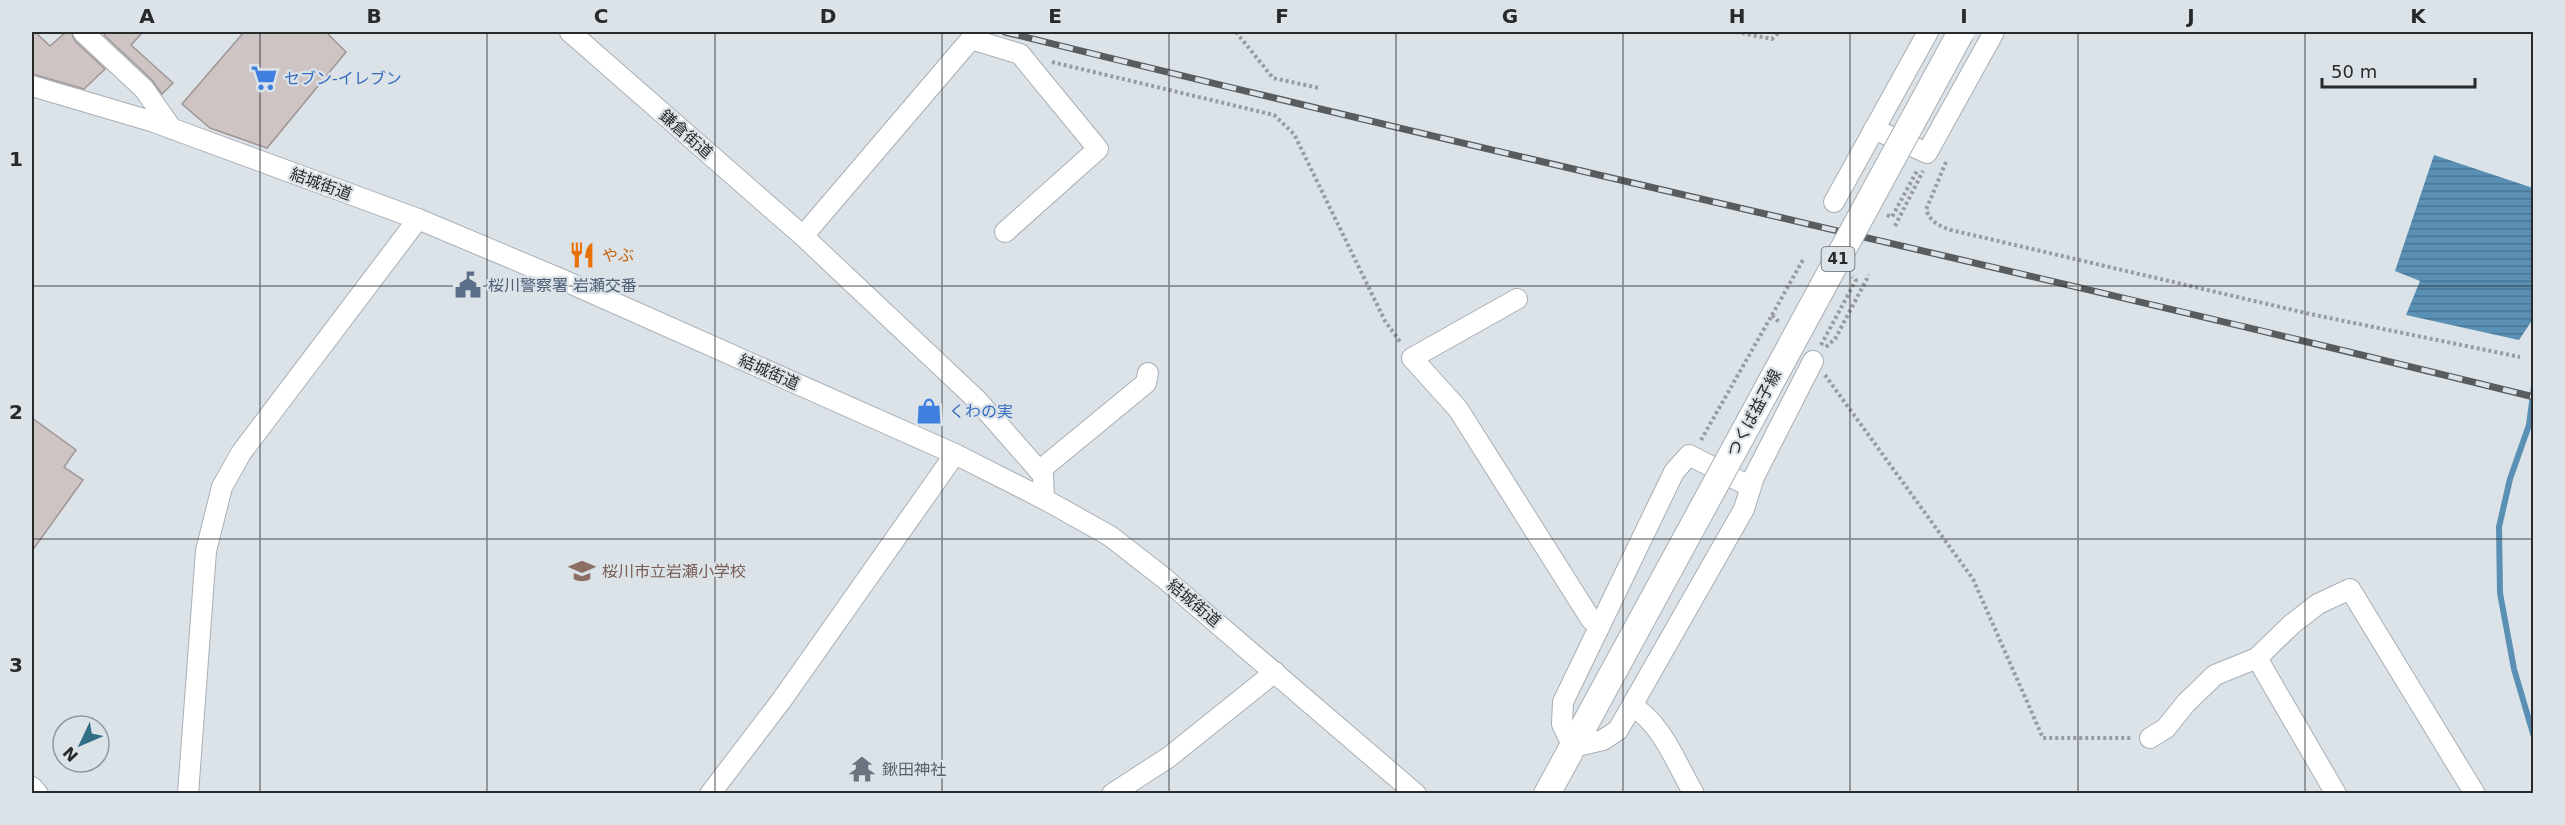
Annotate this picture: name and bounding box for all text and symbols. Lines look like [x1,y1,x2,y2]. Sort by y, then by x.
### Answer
text: A [139,4,155,28]
text: B [366,4,382,28]
text: C [594,4,608,28]
text: D [820,4,836,28]
text: E [1048,4,1062,28]
text: F [1275,4,1289,28]
text: G [1502,4,1518,28]
text: H [1729,4,1745,28]
text: I [1960,4,1968,28]
text: J [2185,4,2195,28]
text: K [2410,4,2427,28]
scale bar [2322,51,2475,89]
text: 50 m [2331,61,2377,82]
supermarket icon: セブン-イレブン [249,63,279,93]
place label: セブン-イレブン [284,69,402,88]
street label: 鎌倉街道 [656,106,716,162]
text: 1 [9,147,23,171]
street label: 結城街道 [288,164,354,204]
restaurant icon: やぶ [567,240,597,270]
place label: やぶ [602,246,634,265]
road number: 41 [1822,247,1854,271]
public building icon: 桜川警察署 岩瀬交番 [453,270,483,300]
place label: 桜川警察署 岩瀬交番 [488,276,637,295]
street label: 結城街道 [736,350,802,394]
street label: つくば益子線 [1723,366,1785,460]
shop icon: くわの実 [914,396,944,426]
text: 2 [9,400,23,424]
place label: くわの実 [949,402,1013,421]
school or university icon: 桜川市立岩瀬小学校 [567,556,597,586]
place label: 桜川市立岩瀬小学校 [602,562,746,581]
street label: 結城街道 [1163,575,1225,631]
text: 3 [9,653,23,677]
north arrow [51,714,111,774]
text: N [59,743,82,765]
temple icon: 鍬田神社 [847,754,877,784]
place label: 鍬田神社 [882,760,946,779]

